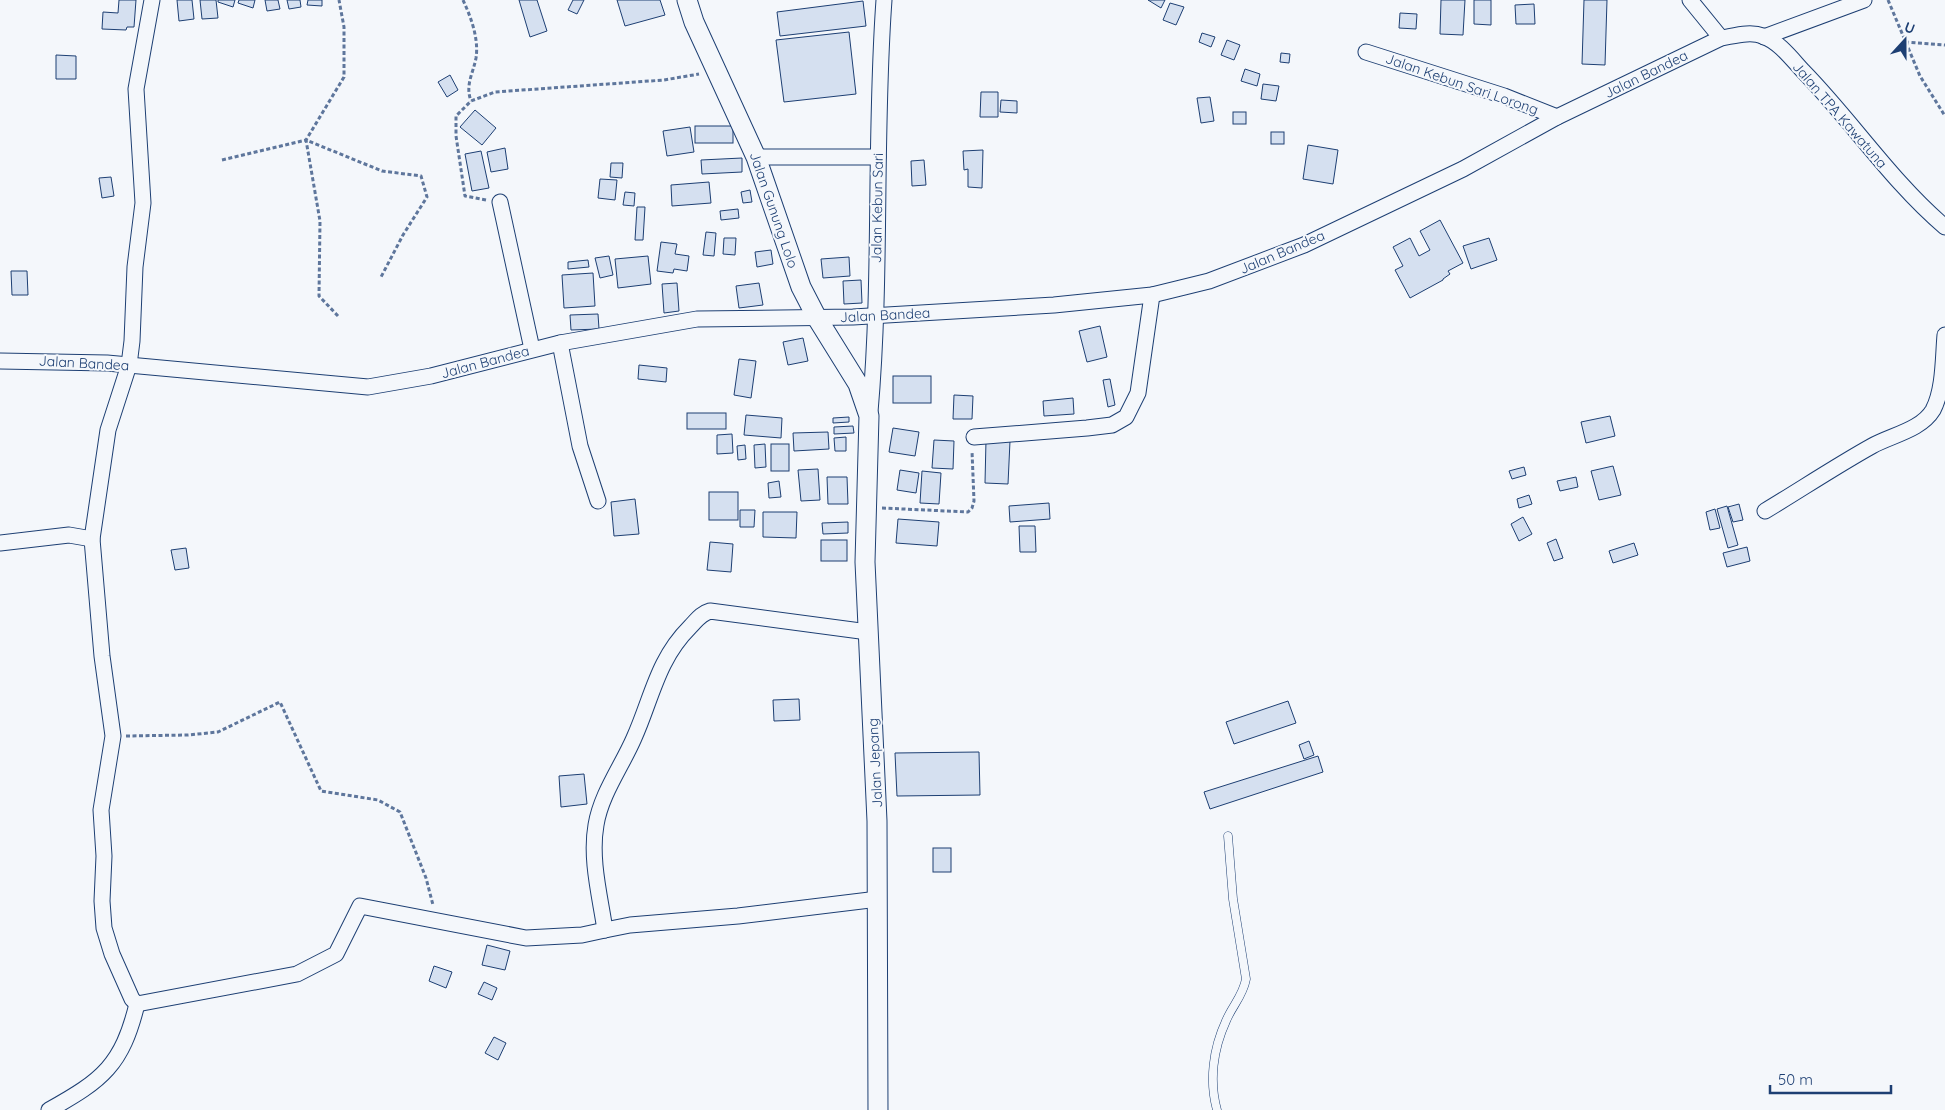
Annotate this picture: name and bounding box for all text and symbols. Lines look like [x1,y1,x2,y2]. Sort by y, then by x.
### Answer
north arrow [1880,15,1930,65]
text: U [1902,18,1917,38]
street label: Jalan Bandea [1601,46,1691,102]
street label: Jalan Kebun Sari Lorong [1383,49,1541,119]
street label: Jalan TPA Kawatuna [1789,58,1891,172]
street label: Jalan Gunung Lolo [746,149,802,271]
street label: Jalan Kebun Sari [867,153,887,263]
street label: Jalan Bandea [1237,226,1327,278]
street label: Jalan Bandea [839,304,931,326]
street label: Jalan Bandea [439,342,531,382]
street label: Jalan Bandea [38,352,130,374]
street label: Jalan Jepang [864,718,886,808]
scale bar [1770,1062,1891,1094]
text: 50 m [1778,1070,1813,1089]

